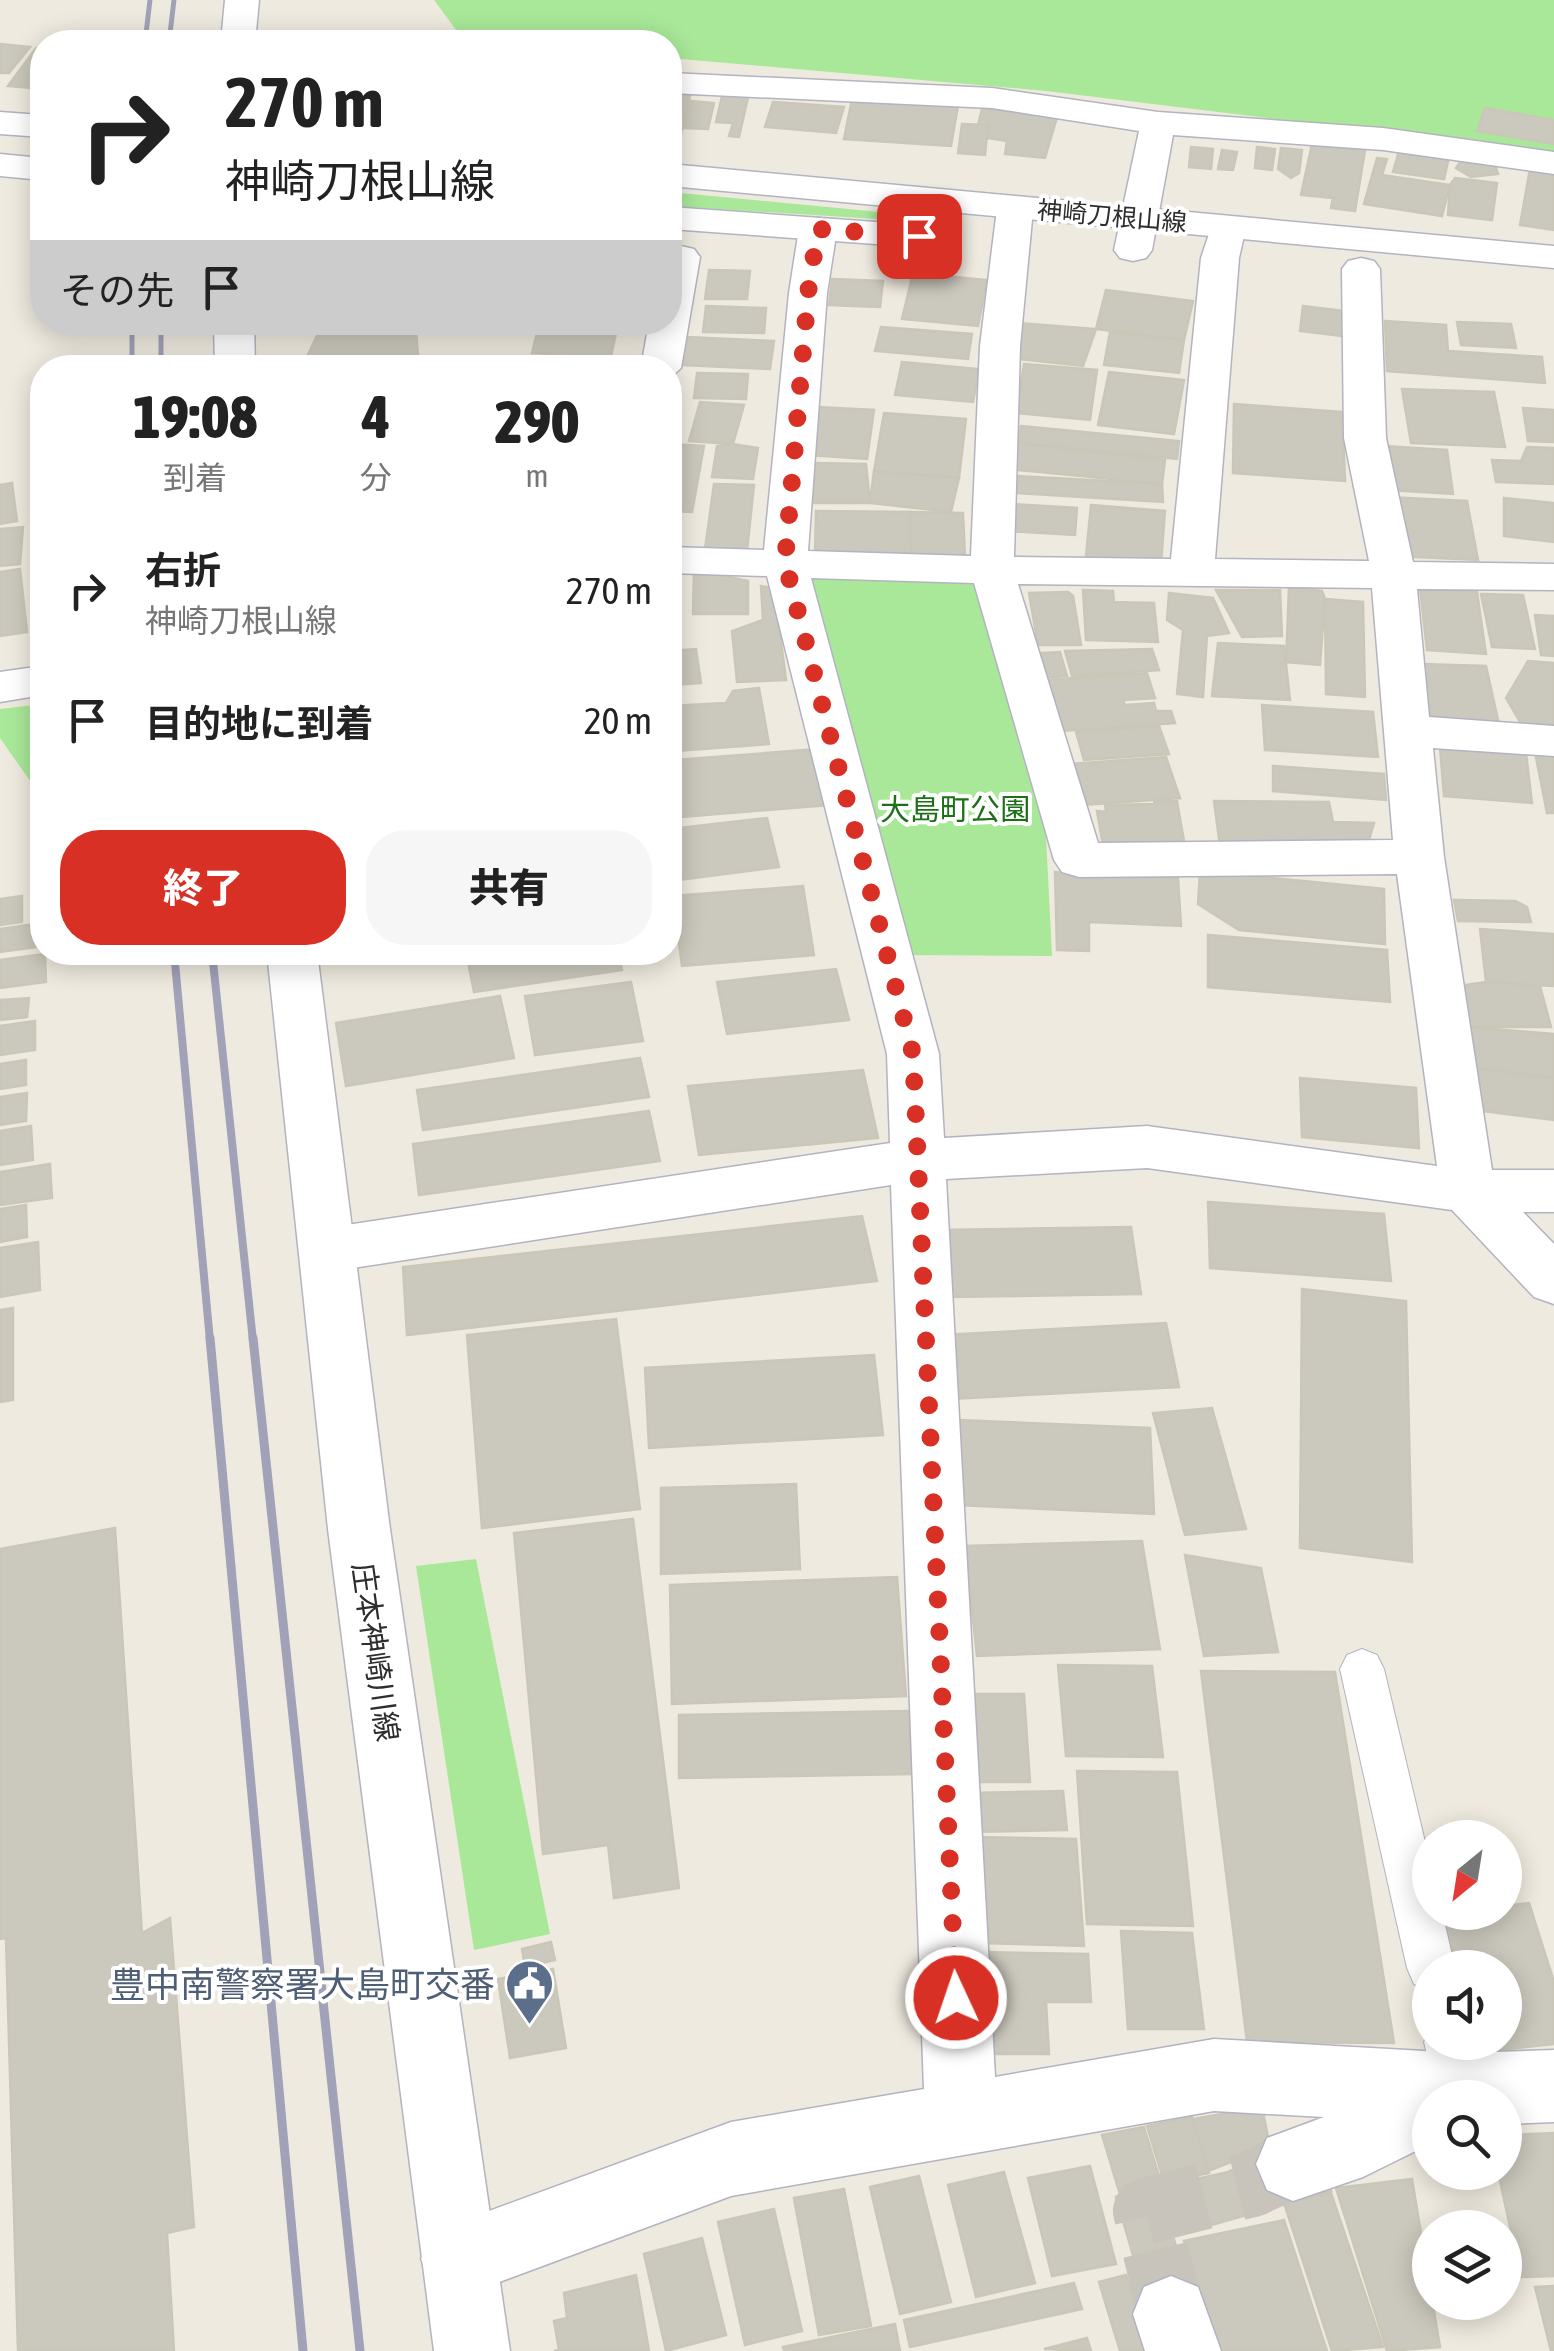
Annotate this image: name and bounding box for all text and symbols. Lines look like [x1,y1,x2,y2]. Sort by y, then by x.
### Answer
text: 270 m [225,62,384,142]
icon: right [60,70,190,200]
text: 神崎刀根山線 [225,155,495,207]
pin [877,194,962,279]
street label: 神崎刀根山線 [1036,196,1188,236]
icon: arrive [892,209,947,264]
icon: arrive [194,260,249,315]
text: その先 [60,269,174,312]
text: 19:08 [133,382,257,451]
text: 4 [362,382,390,451]
text: 290 [495,387,579,456]
text: m [526,457,549,494]
text: 到着 [163,459,227,496]
text: 分 [360,459,392,496]
text: 右折 [145,549,221,592]
icon: right [60,563,115,618]
text: 270 m [566,569,652,612]
text: 神崎刀根山線 [145,602,337,639]
icon: arrive [60,693,115,748]
text: 20 m [584,699,652,742]
text: 目的地に到着 [145,702,373,745]
park label: 大島町公園 [880,792,1030,826]
button: 終了 [60,830,346,945]
button: 共有 [366,830,652,945]
street label: 庄本神崎川線 [347,1561,405,1743]
north arrow [1412,1820,1522,1930]
map controls [1412,1820,1522,2320]
position arrow [904,1946,1008,2050]
button: sound [1412,1950,1522,2060]
public building icon: 豊中南警察署大島町交番 [504,1958,556,2026]
place label: 豊中南警察署大島町交番 [110,1964,495,2004]
button: search [1412,2080,1522,2190]
button: layers [1412,2210,1522,2320]

